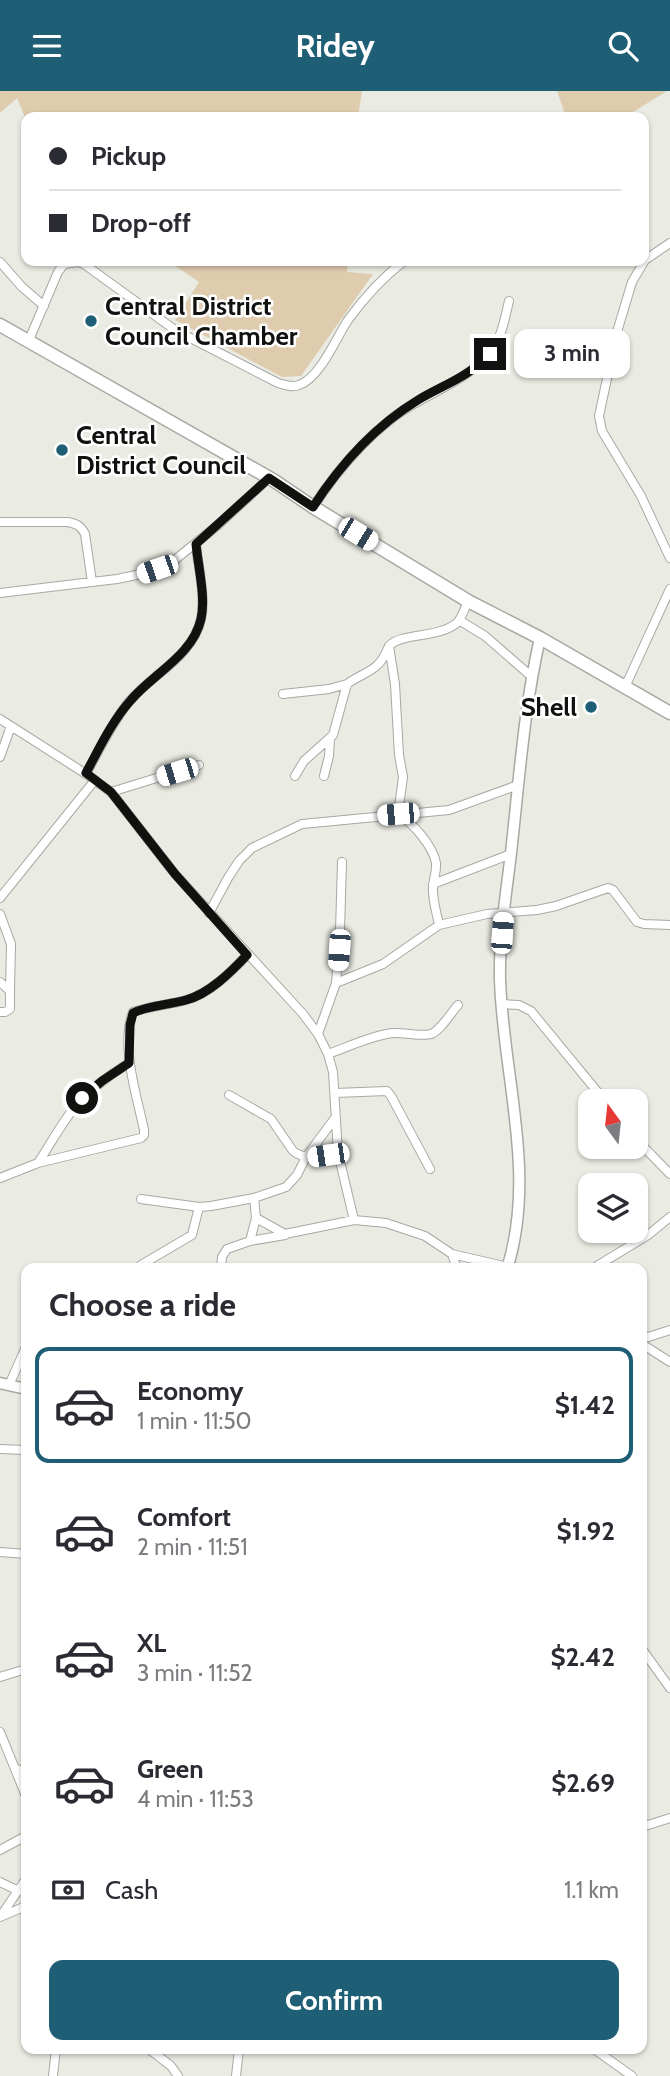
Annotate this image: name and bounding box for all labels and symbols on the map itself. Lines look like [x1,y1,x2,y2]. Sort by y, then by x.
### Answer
place label: Central District Council Chamber [105,290,298,352]
marker: Central District Council Chamber [83,313,99,329]
callout: 3 min [514,329,630,379]
route end [474,338,506,370]
place label: Central District Council [76,419,246,481]
marker: Central District Council [54,442,70,458]
car [335,514,382,554]
car [134,552,181,586]
place label: Shell [521,691,577,723]
marker: Shell [583,699,599,715]
car [154,756,201,788]
car [377,802,420,826]
car [491,911,514,955]
car [328,928,351,972]
route start [66,1082,98,1114]
north arrow [578,1089,648,1159]
car [306,1142,351,1168]

